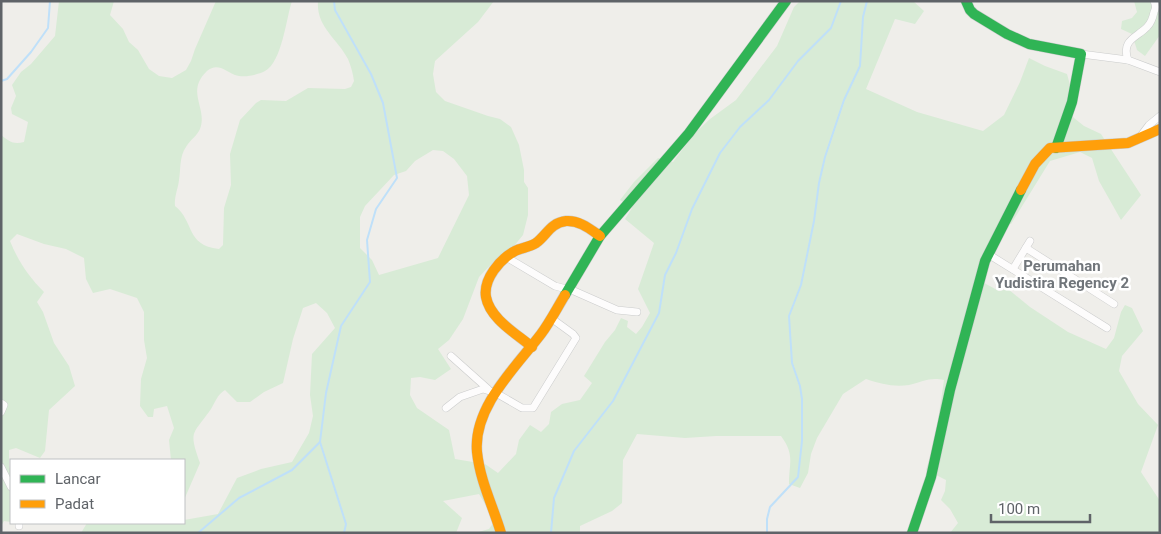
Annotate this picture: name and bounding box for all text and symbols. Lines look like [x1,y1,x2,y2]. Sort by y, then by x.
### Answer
district label: Perumahan Yudistira Regency 2 [995,257,1129,292]
legend [10,459,185,524]
text: Lancar [55,470,101,488]
scale bar [991,492,1090,524]
text: Padat [55,495,94,513]
text: 100 m [998,500,1040,518]

